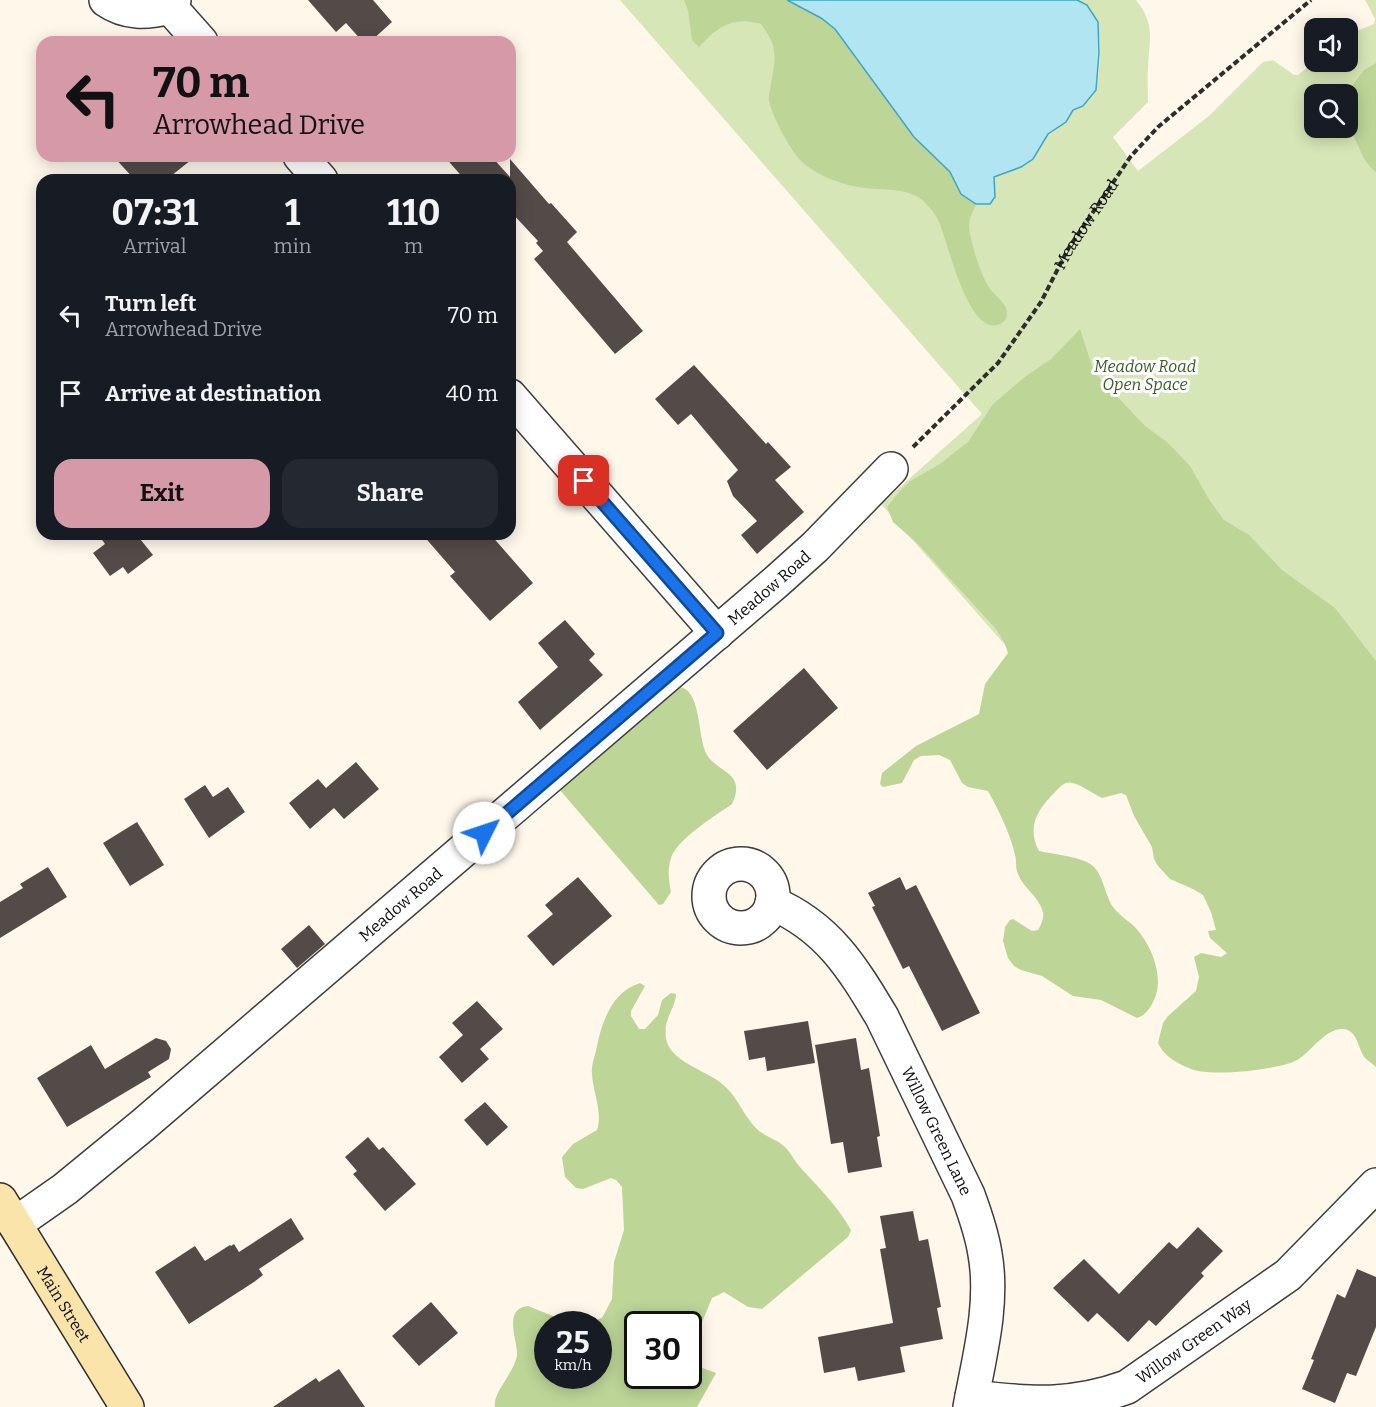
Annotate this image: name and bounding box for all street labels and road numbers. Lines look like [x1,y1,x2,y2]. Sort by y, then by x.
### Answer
street label: Meadow Road [1050,175,1123,273]
street label: Meadow Road [724,546,815,629]
street label: Meadow Road [355,863,447,946]
street label: Willow Green Lane [897,1064,976,1198]
street label: Main Street [33,1263,94,1346]
street label: Willow Green Way [1133,1294,1255,1388]

